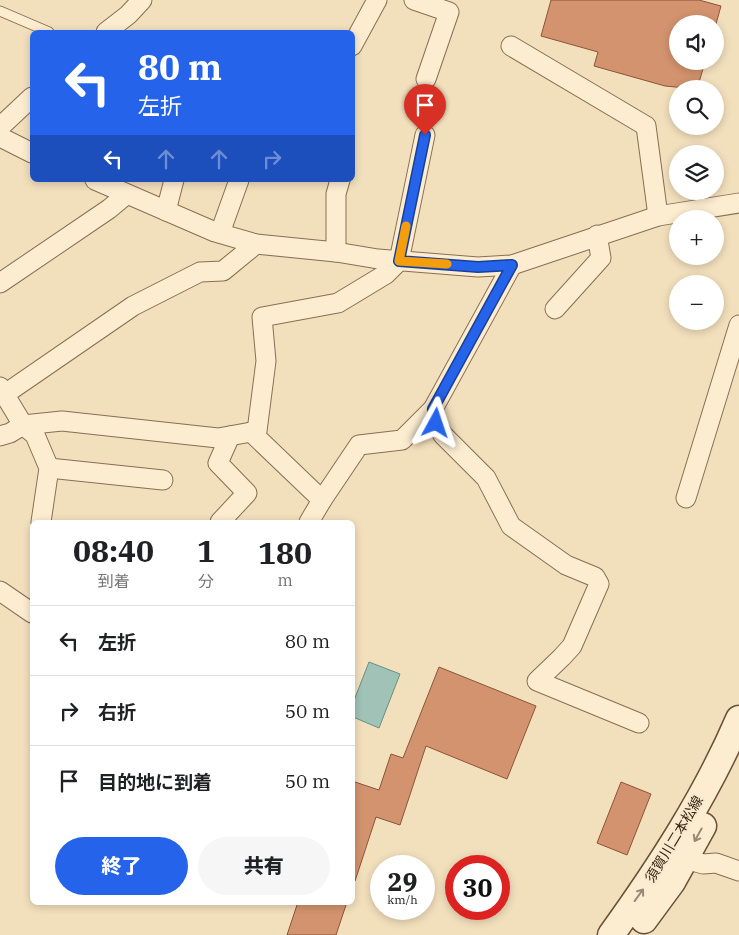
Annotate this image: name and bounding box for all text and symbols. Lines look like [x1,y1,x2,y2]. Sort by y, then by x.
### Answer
map controls [669,15,724,330]
button: sound [669,15,724,70]
text: 80 m [138,44,222,90]
icon: left [55,50,120,115]
button: search [669,80,724,135]
pin [404,84,446,135]
text: 左折 [138,91,182,120]
icon: arrive [411,91,439,119]
icon: left [99,145,127,173]
icon: ahead [152,145,180,173]
icon: ahead [205,145,233,173]
icon: right [258,145,286,173]
button: layers [669,145,724,200]
button: + [669,210,724,265]
button: − [669,275,724,330]
position arrow [409,396,461,448]
text: 08:40 [73,531,154,570]
text: 1 [197,531,215,570]
text: 180 [258,533,312,572]
text: m [277,570,293,590]
text: 到着 [98,571,130,591]
text: 分 [198,571,214,591]
icon: left [55,627,83,655]
text: 80 m [285,629,330,653]
text: 左折 [98,630,136,654]
icon: right [55,697,83,725]
text: 50 m [285,699,330,723]
text: 右折 [98,700,136,724]
icon: arrive [55,767,83,795]
text: 50 m [285,769,330,793]
text: 目的地に到着 [98,770,212,794]
street label: 須賀川二本松線 [641,792,707,886]
one-way arrow [693,828,703,843]
button: 終了 [55,837,188,895]
button: 共有 [198,837,330,895]
speed limit sign: 30 [445,855,510,920]
text: 29 [387,865,418,898]
one-way arrow [634,889,645,903]
text: km/h [387,892,418,907]

